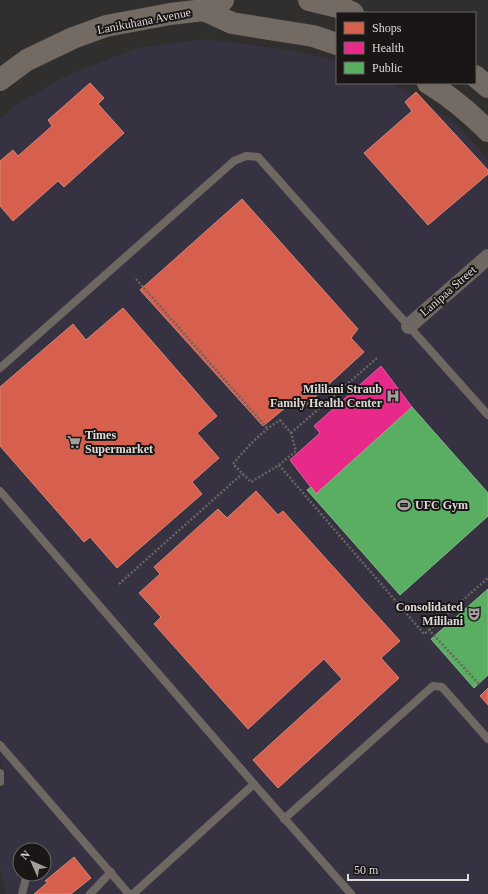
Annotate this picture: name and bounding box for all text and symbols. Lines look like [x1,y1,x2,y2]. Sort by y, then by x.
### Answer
street label: Lanikuhana Avenue [96,5,192,37]
legend [336,12,476,84]
text: Shops [372,21,402,35]
text: Health [372,41,404,55]
text: Public [372,61,403,75]
street label: Lanipaa Street [417,262,479,319]
place label: Mililani Straub Family Health Center [270,382,383,410]
hospital icon: Mililani Straub Family Health Center [385,388,401,404]
place label: Times Supermarket [85,428,153,456]
supermarket icon: Times Supermarket [66,434,82,450]
sports icon: UFC Gym [396,497,412,513]
place label: UFC Gym [415,498,468,512]
place label: Consolidated Mililani [396,600,464,628]
theatre icon: Consolidated Mililani [466,606,482,622]
north arrow [12,842,52,882]
text: N [18,848,32,862]
scale bar [348,856,468,882]
text: 50 m [354,863,379,877]

